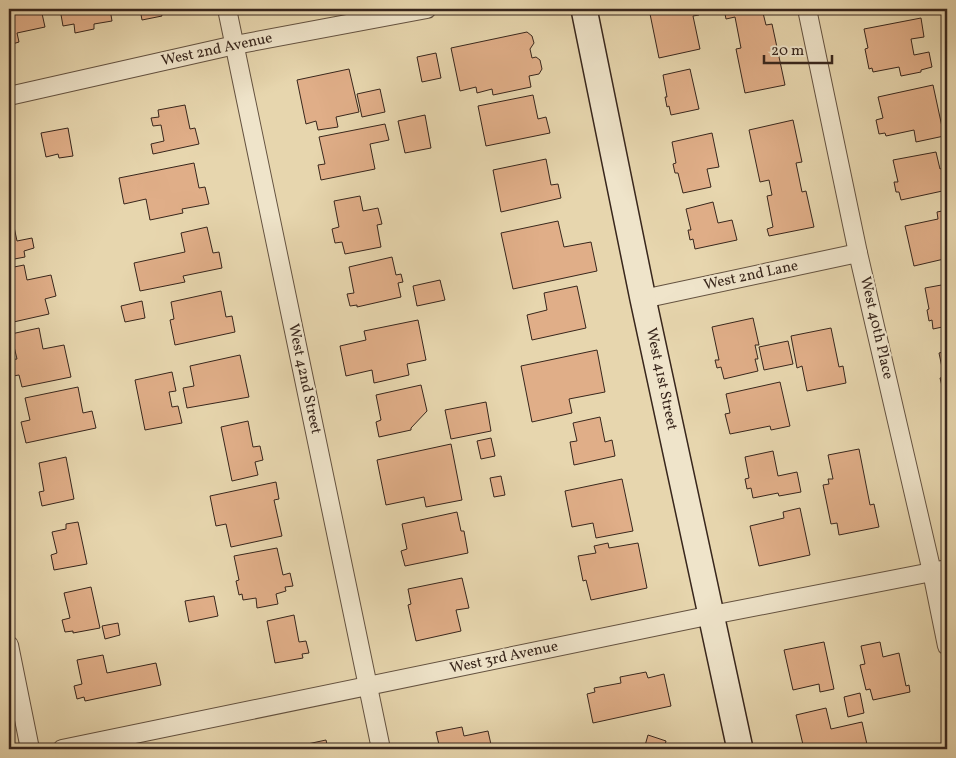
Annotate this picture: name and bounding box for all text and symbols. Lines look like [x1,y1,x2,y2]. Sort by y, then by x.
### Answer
street label: West 2nd Avenue [159,28,275,72]
scale bar [764,32,831,64]
text: 20 m [771,41,804,62]
street label: West 2nd Lane [702,256,800,296]
street label: West 40th Place [854,274,898,382]
street label: West 42nd Street [282,322,326,436]
street label: West 41st Street [640,326,682,432]
street label: West 3rd Avenue [448,636,560,680]

